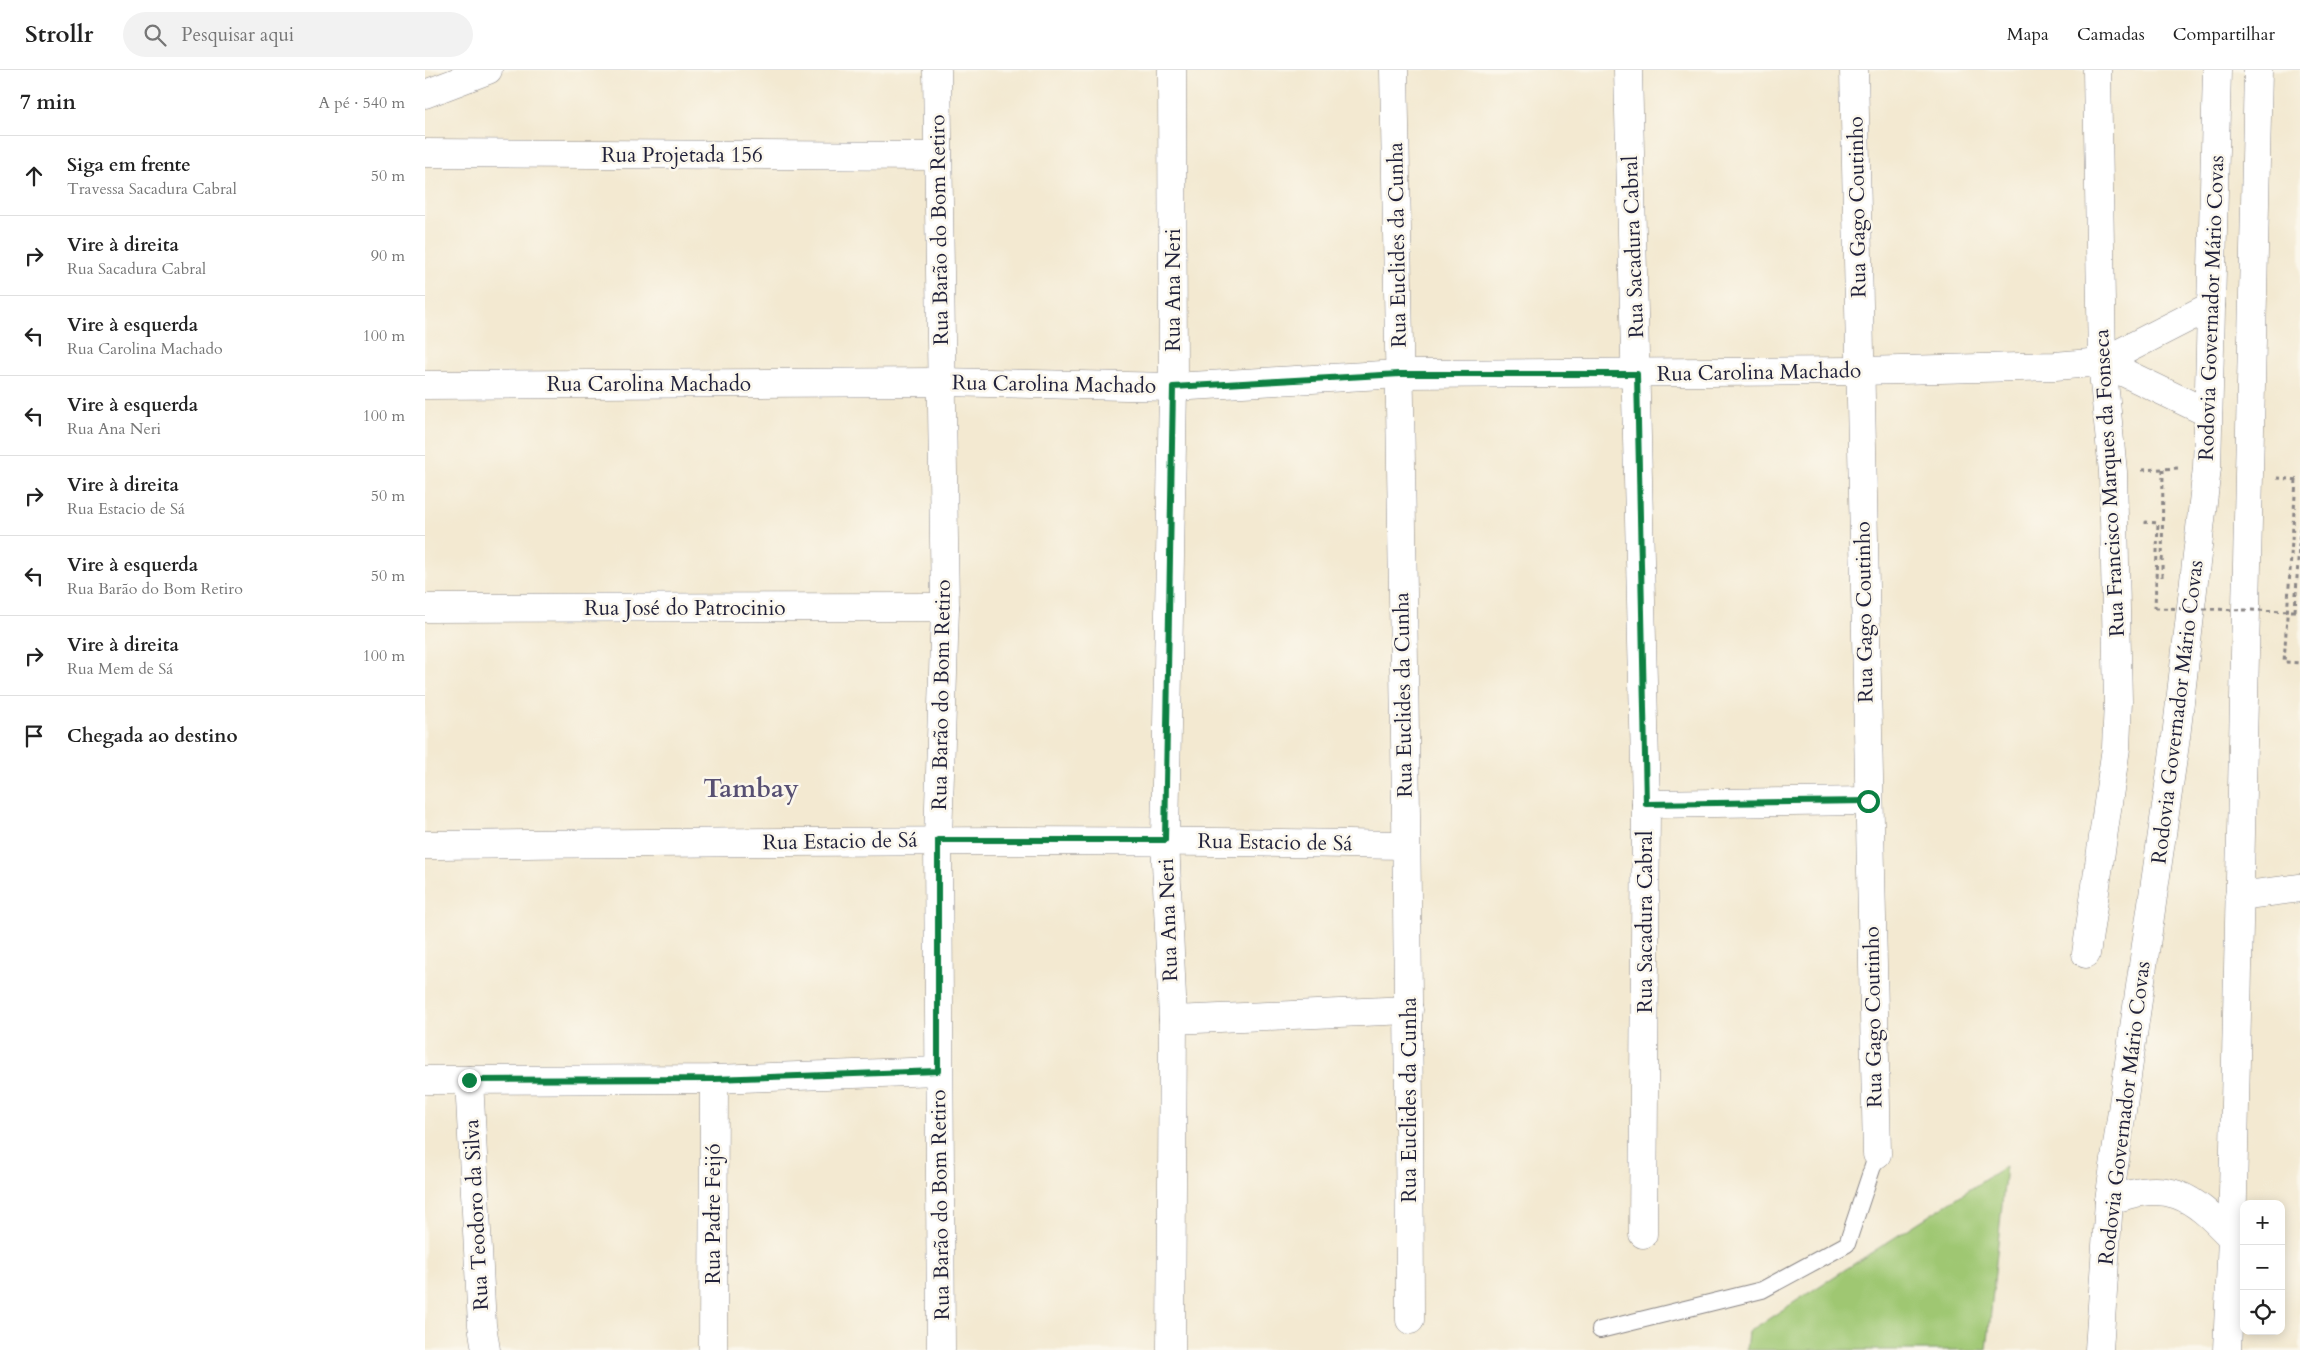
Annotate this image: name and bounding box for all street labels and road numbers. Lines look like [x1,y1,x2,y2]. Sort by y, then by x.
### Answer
street label: Rua Barão do Bom Retiro [923,114,956,346]
street label: Rua Gago Coutinho [1841,116,1874,298]
street label: Rua Projetada 156 [601,141,763,170]
street label: Rua Euclides da Cunha [1381,142,1414,348]
street label: Rua Sacadura Cabral [1616,155,1651,339]
street label: Rodovia Governador Mário Covas [2192,155,2231,461]
street label: Rua Ana Neri [1159,228,1188,352]
street label: Rua Francisco Marques da Fonseca [2087,328,2132,638]
street label: Rua Carolina Machado [1657,356,1861,389]
street label: Rua Carolina Machado [952,368,1156,401]
street label: Rua Carolina Machado [547,370,751,399]
street label: Rua Gago Coutinho [1848,521,1881,703]
street label: Rodovia Governador Mário Covas [2144,559,2211,866]
street label: Rua Barão do Bom Retiro [925,579,958,811]
street label: Rua Euclides da Cunha [1387,592,1420,798]
street label: Rua José do Patrocinio [584,594,786,623]
street label: Rua Estacio de Sá [762,826,918,857]
street label: Rua Estacio de Sá [1197,827,1353,858]
street label: Rua Sacadura Cabral [1631,831,1660,1013]
street label: Rua Ana Neri [1152,858,1185,982]
street label: Rua Gago Coutinho [1857,926,1890,1108]
street label: Rodovia Governador Mário Covas [2091,960,2158,1267]
street label: Rua Euclides da Cunha [1395,997,1424,1203]
street label: Rua Barão do Bom Retiro [924,1089,957,1321]
street label: Rua Teodoro da Silva [457,1119,496,1311]
street label: Rua Padre Feijó [699,1144,728,1284]

